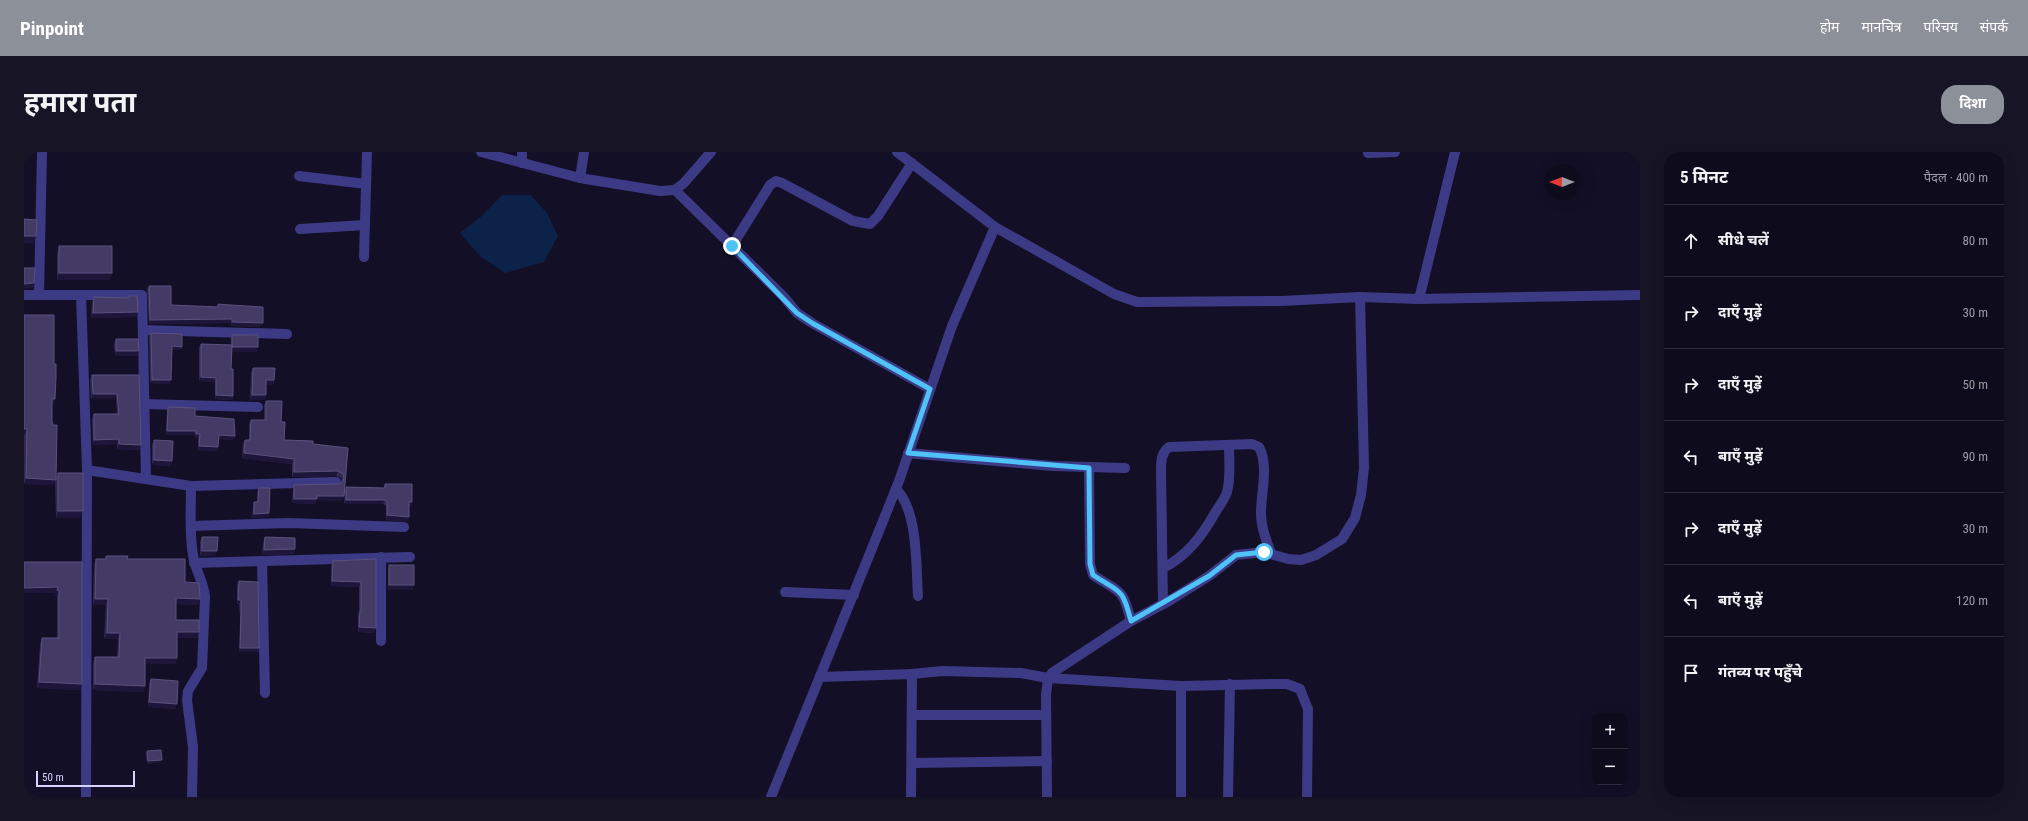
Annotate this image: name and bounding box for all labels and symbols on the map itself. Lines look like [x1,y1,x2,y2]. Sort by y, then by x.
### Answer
north arrow [1544,164,1580,200]
route end [723,237,741,255]
route start [1255,543,1273,561]
scale bar [36,769,135,788]

